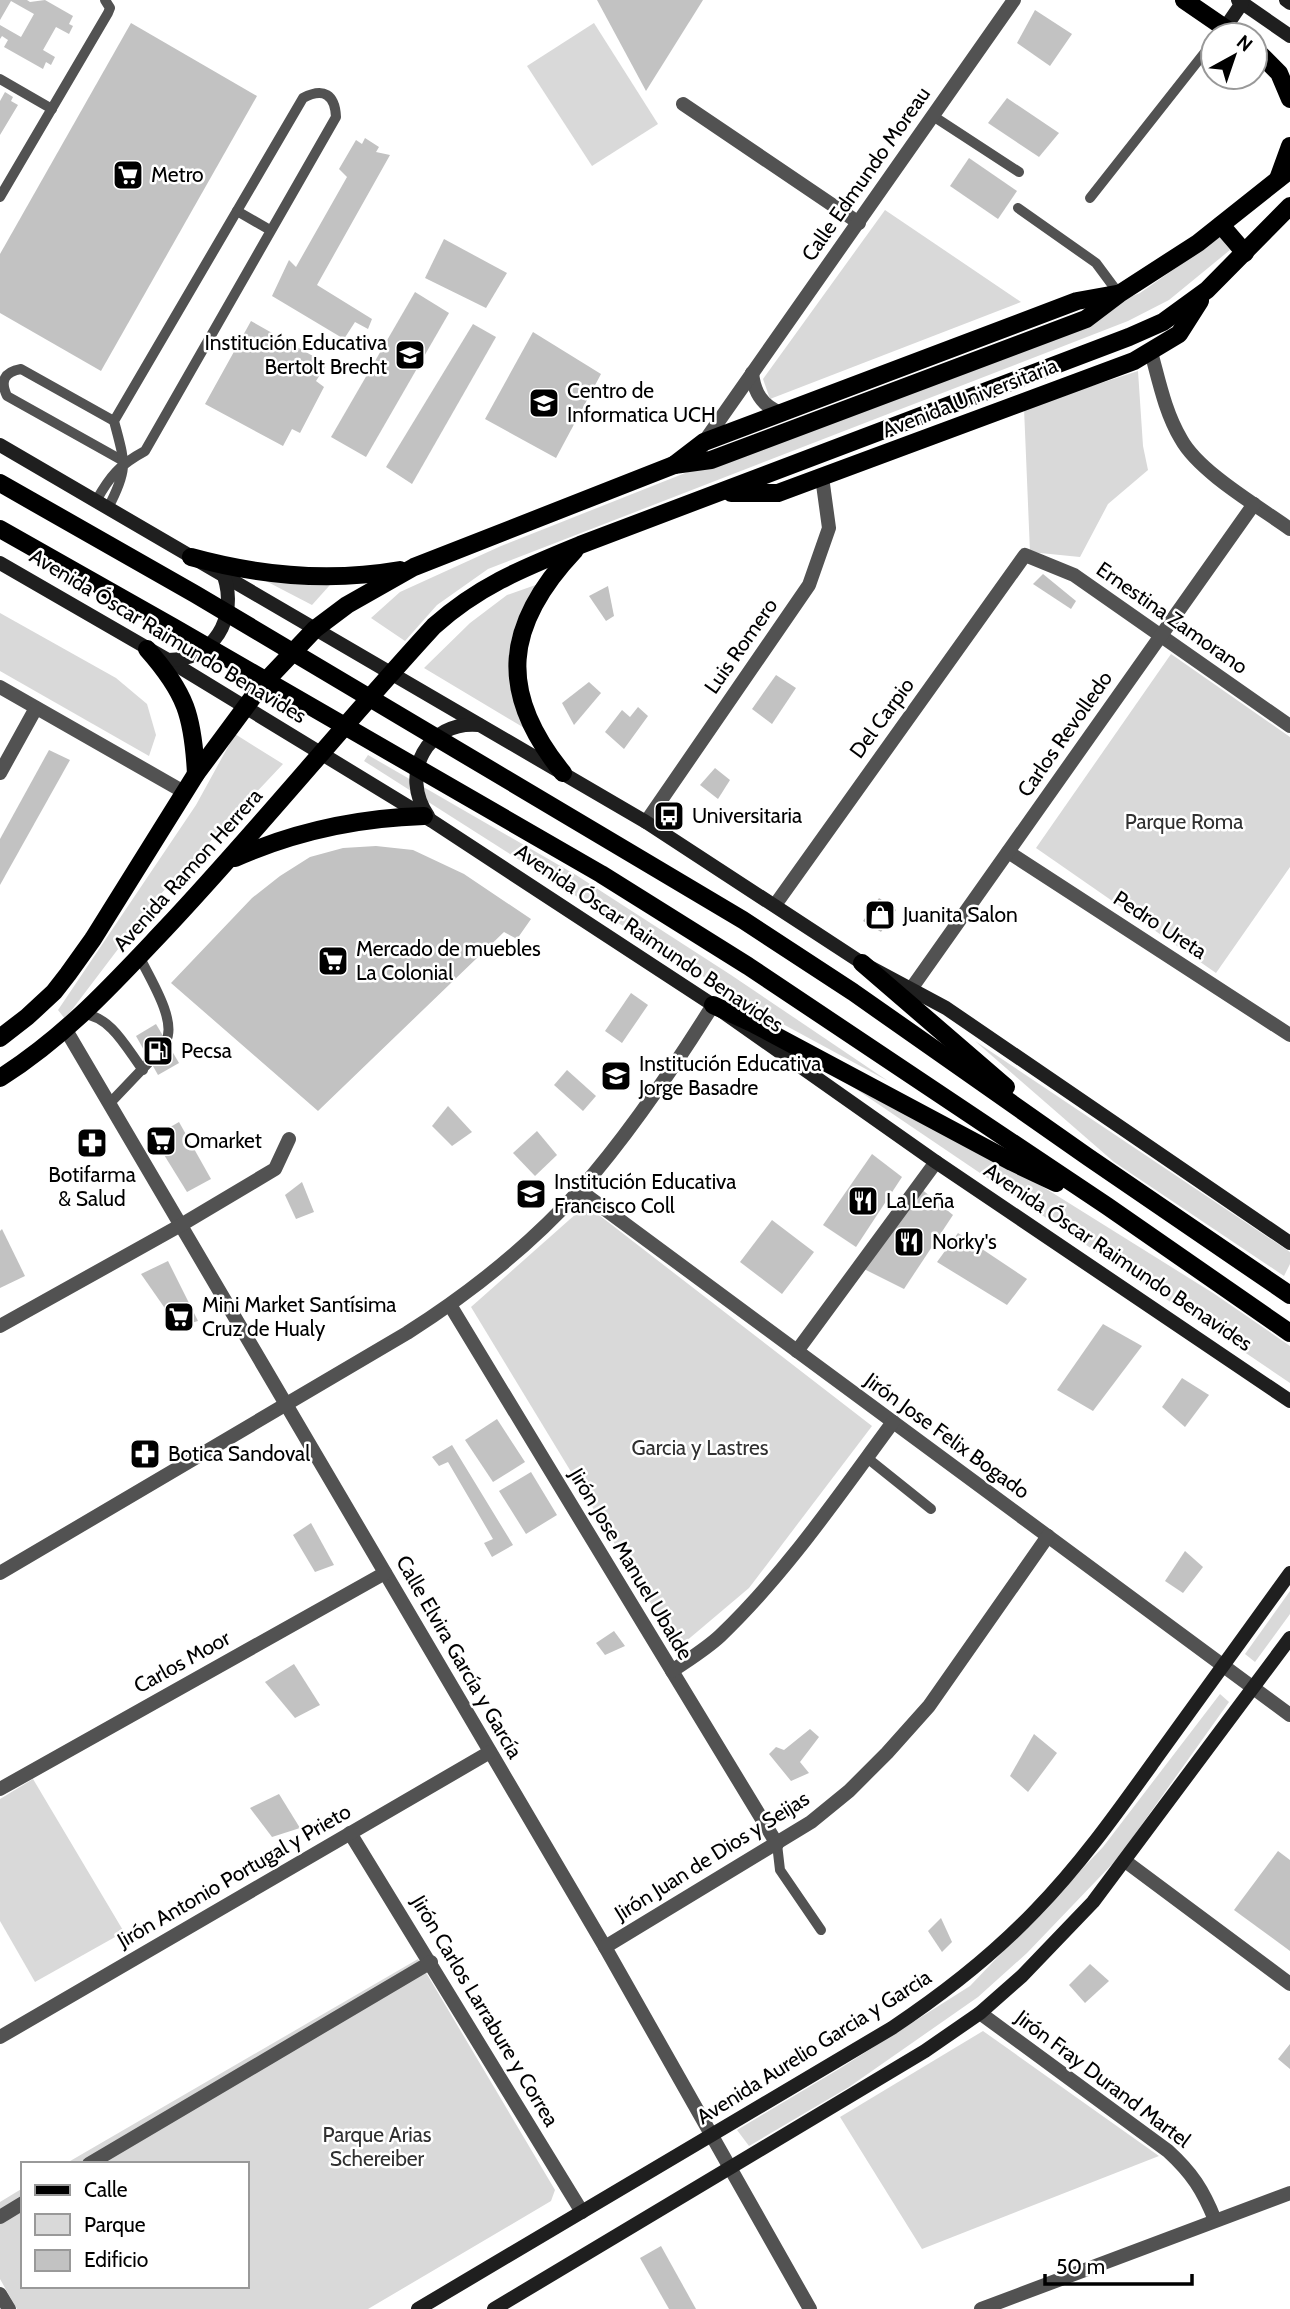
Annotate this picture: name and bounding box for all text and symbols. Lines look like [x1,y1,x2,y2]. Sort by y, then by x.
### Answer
north arrow [1199,21,1269,91]
text: N [1232,30,1257,56]
street label: Calle Edmundo Moreau [796,82,935,266]
supermarket icon: Metro [111,158,145,192]
place label: Metro [151,162,204,187]
place label: Institución Educativa Bertolt Brecht [205,330,387,379]
school or university icon: Institución Educativa Bertolt Brecht [393,338,427,372]
street label: Avenida Universitaria [879,353,1061,442]
place label: Centro de Informatica UCH [567,378,716,427]
school or university icon: Centro de Informatica UCH [527,386,561,420]
street label: Avenida Óscar Raimundo Benavides [25,543,311,728]
street label: Ernestina Zamorano [1092,556,1253,679]
street label: Luis Romero [699,593,782,698]
street label: Carlos Revolledo [1012,666,1117,801]
street label: Del Carpio [844,673,919,763]
street label: Avenida Ramon Herrera [108,783,267,956]
bus stop icon: Universitaria [652,799,686,833]
place label: Universitaria [692,803,802,828]
park label: Parque Roma [1125,809,1243,834]
street label: Avenida Óscar Raimundo Benavides [510,838,788,1037]
street label: Pedro Ureta [1109,885,1212,964]
shop icon: Juanita Salon [863,898,897,932]
place label: Juanita Salon [902,902,1018,927]
place label: Mercado de muebles La Colonial [356,936,541,985]
supermarket icon: Mercado de muebles La Colonial [316,944,350,978]
fuel station icon: Pecsa [141,1034,175,1068]
place label: Pecsa [181,1038,232,1063]
place label: Institución Educativa Jorge Basadre [638,1051,821,1100]
school or university icon: Institución Educativa Jorge Basadre [599,1059,633,1093]
supermarket icon: Omarket [144,1124,178,1158]
pharmacy icon: Botifarma & Salud [75,1126,109,1160]
place label: Omarket [184,1128,262,1153]
street label: Avenida Óscar Raimundo Benavides [979,1157,1257,1356]
place label: Botifarma & Salud [48,1162,136,1211]
place label: Institución Educativa Francisco Coll [554,1169,736,1218]
school or university icon: Institución Educativa Francisco Coll [514,1177,548,1211]
restaurant icon: La Leña [846,1184,880,1218]
place label: La Leña [886,1188,954,1213]
restaurant icon: Norky's [892,1225,926,1259]
place label: Norky's [932,1229,997,1254]
place label: Mini Market Santísima Cruz de Hualy [202,1292,396,1341]
supermarket icon: Mini Market Santísima Cruz de Hualy [162,1300,196,1334]
street label: Jirón Jose Felix Bogado [859,1367,1035,1504]
park label: Garcia y Lastres [632,1435,769,1460]
pharmacy icon: Botica Sandoval [128,1437,162,1471]
place label: Botica Sandoval [168,1441,310,1466]
street label: Jirón Jose Manuel Ubalde [564,1463,699,1664]
street label: Calle Elvira García y García [391,1551,528,1763]
street label: Carlos Moor [129,1625,234,1698]
street label: Jirón Juan de Dios y Seijas [609,1785,814,1927]
street label: Jirón Antonio Portugal y Prieto [112,1798,355,1953]
street label: Jirón Carlos Larrabure y Correa [406,1890,564,2131]
street label: Avenida Aurelio Garcia y Garcia [692,1964,935,2129]
street label: Jirón Fray Durand Martel [1010,2004,1196,2153]
park label: Parque Arias Schereiber [322,2122,432,2171]
legend [21,2162,248,2288]
text: Calle [84,2177,128,2202]
text: Parque [84,2212,146,2237]
scale bar [1045,2242,1192,2286]
text: Edificio [84,2247,148,2272]
text: 50 m [1056,2254,1105,2279]

